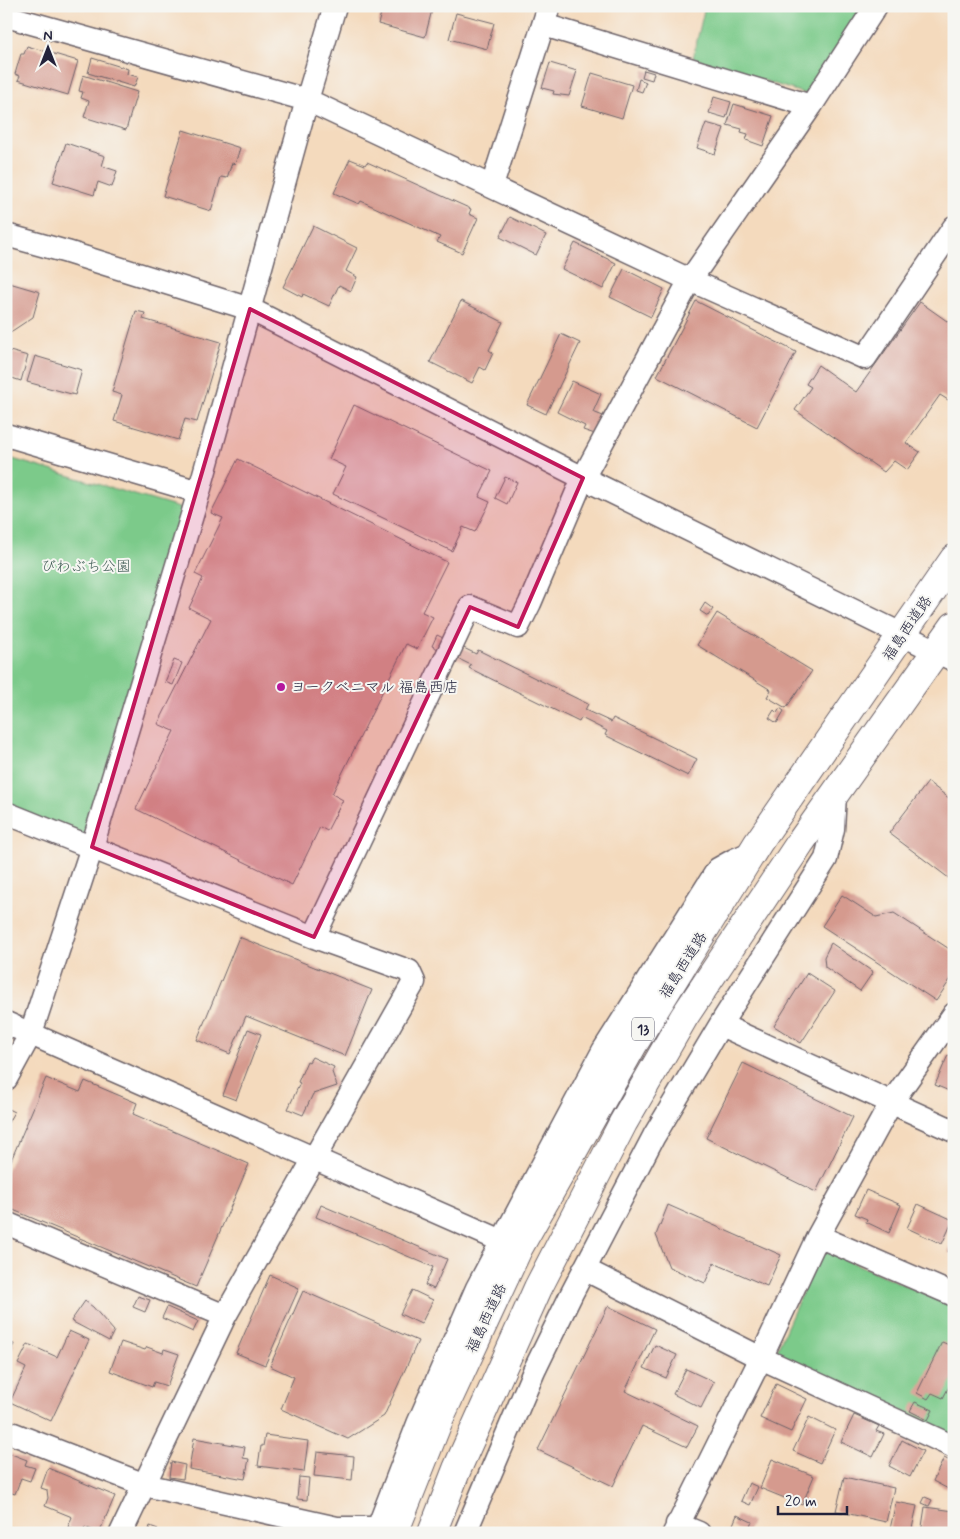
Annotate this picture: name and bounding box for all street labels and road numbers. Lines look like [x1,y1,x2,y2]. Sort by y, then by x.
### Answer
street label: 福島西道路 [879,592,937,665]
street label: 福島西道路 [655,928,712,1003]
road number: 13 [632,1018,654,1040]
street label: 福島西道路 [462,1280,512,1357]

